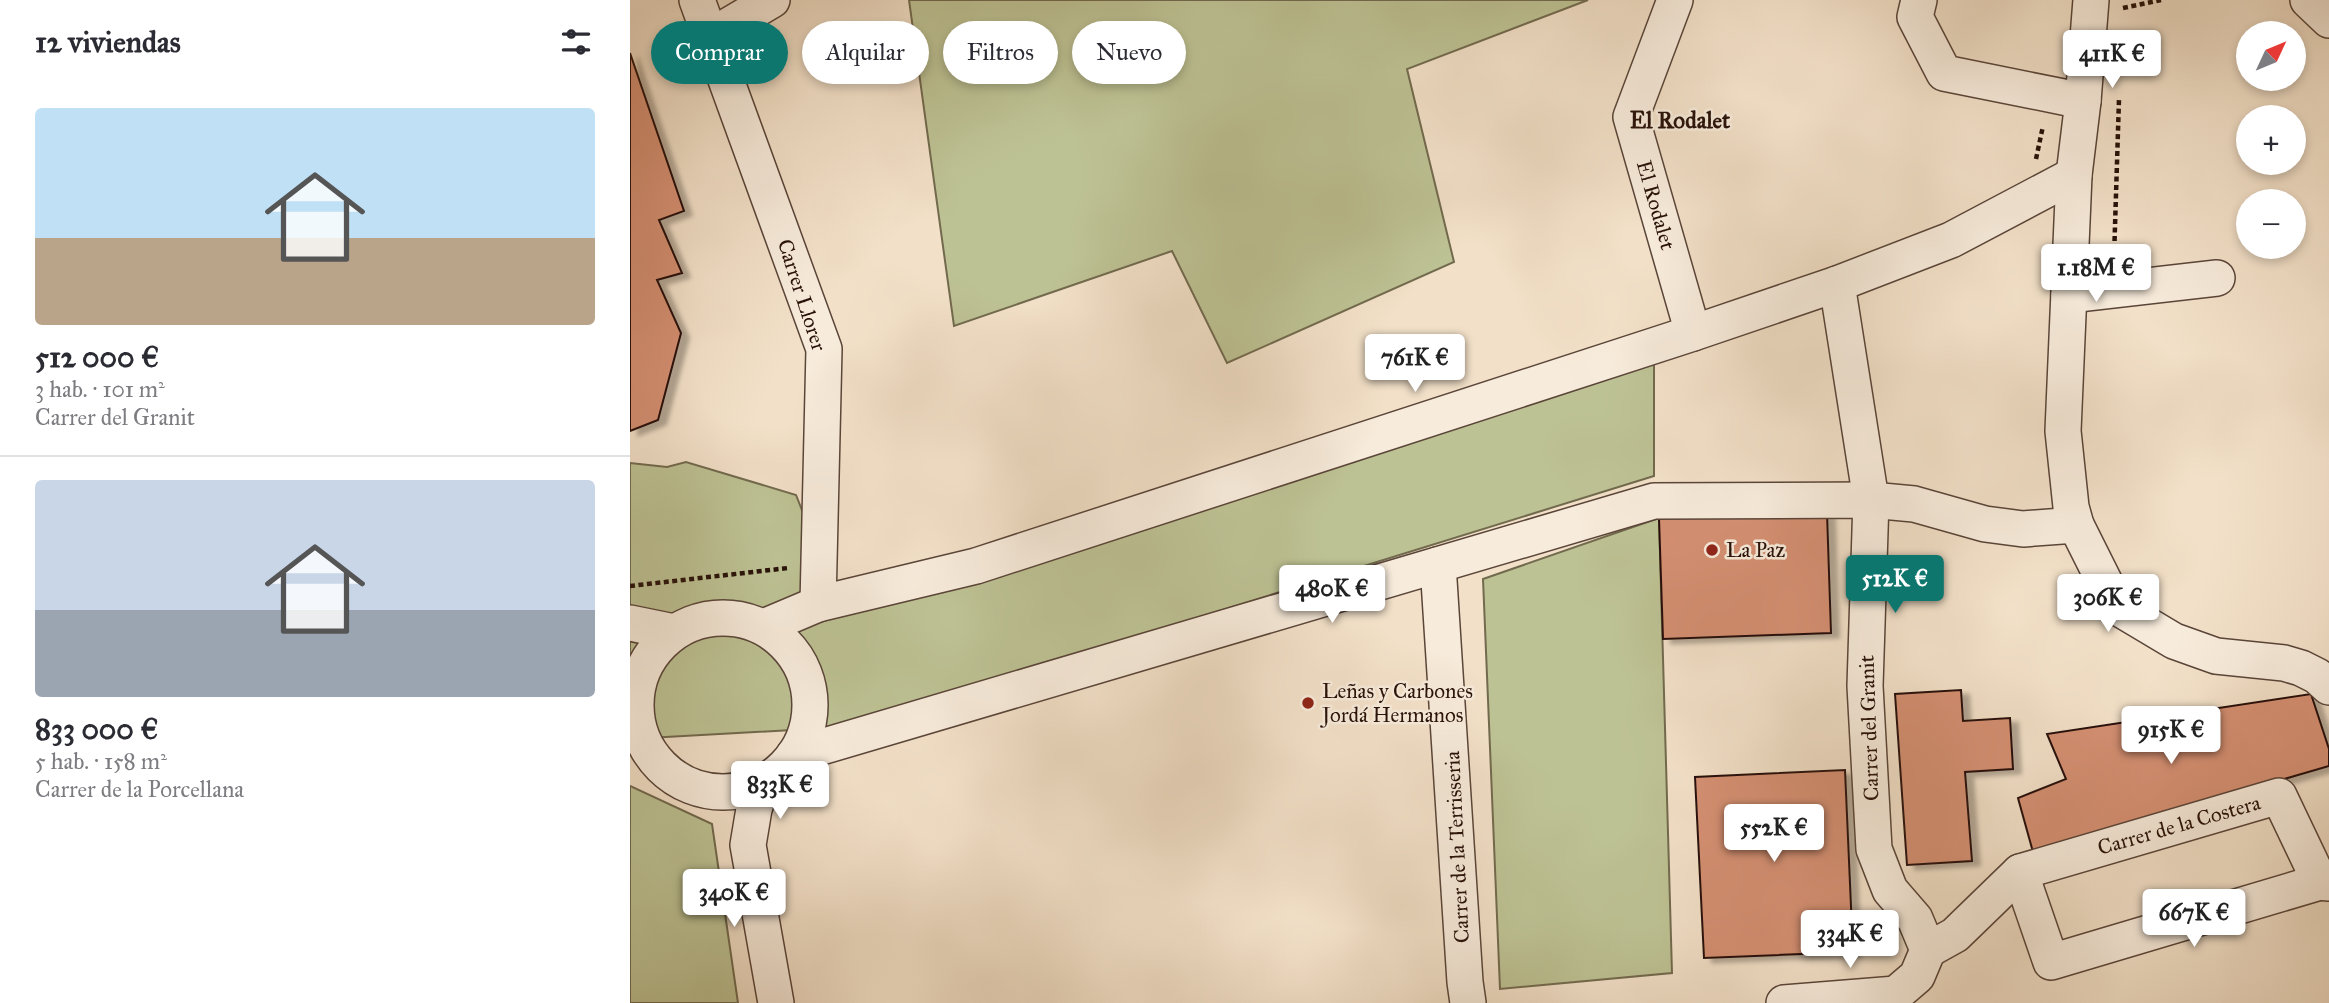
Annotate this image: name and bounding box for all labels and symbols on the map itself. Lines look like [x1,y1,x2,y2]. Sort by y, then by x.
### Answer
north arrow [2236,21,2306,91]
pin: 411K € [2055,31,2169,90]
district label: El Rodalet [1630,106,1731,134]
street label: El Rodalet [1631,157,1681,253]
street label: Carrer Llorer [772,236,832,354]
pin: 1.18M € [2031,244,2161,304]
pin: 761K € [1358,334,1472,394]
place label: La Paz [1726,537,1785,563]
marker: La Paz [1704,542,1720,558]
pin: 512K € [1838,556,1952,615]
pin: 480K € [1275,566,1389,625]
pin: 306K € [2051,574,2165,634]
street label: Carrer del Granit [1853,654,1885,801]
place label: Leñas y Carbones Jordá Hermanos [1320,678,1473,728]
marker: Leñas y Carbones Jordá Hermanos [1300,695,1316,711]
pin: 915K € [2114,706,2228,766]
street label: Carrer de la Terrisseria [1439,750,1475,944]
pin: 833K € [723,762,837,821]
street label: Carrer de la Costera [2094,789,2264,861]
pin: 552K € [1717,804,1831,864]
pin: 340K € [677,870,791,929]
pin: 667K € [2137,890,2251,949]
pin: 334K € [1793,911,1907,970]

